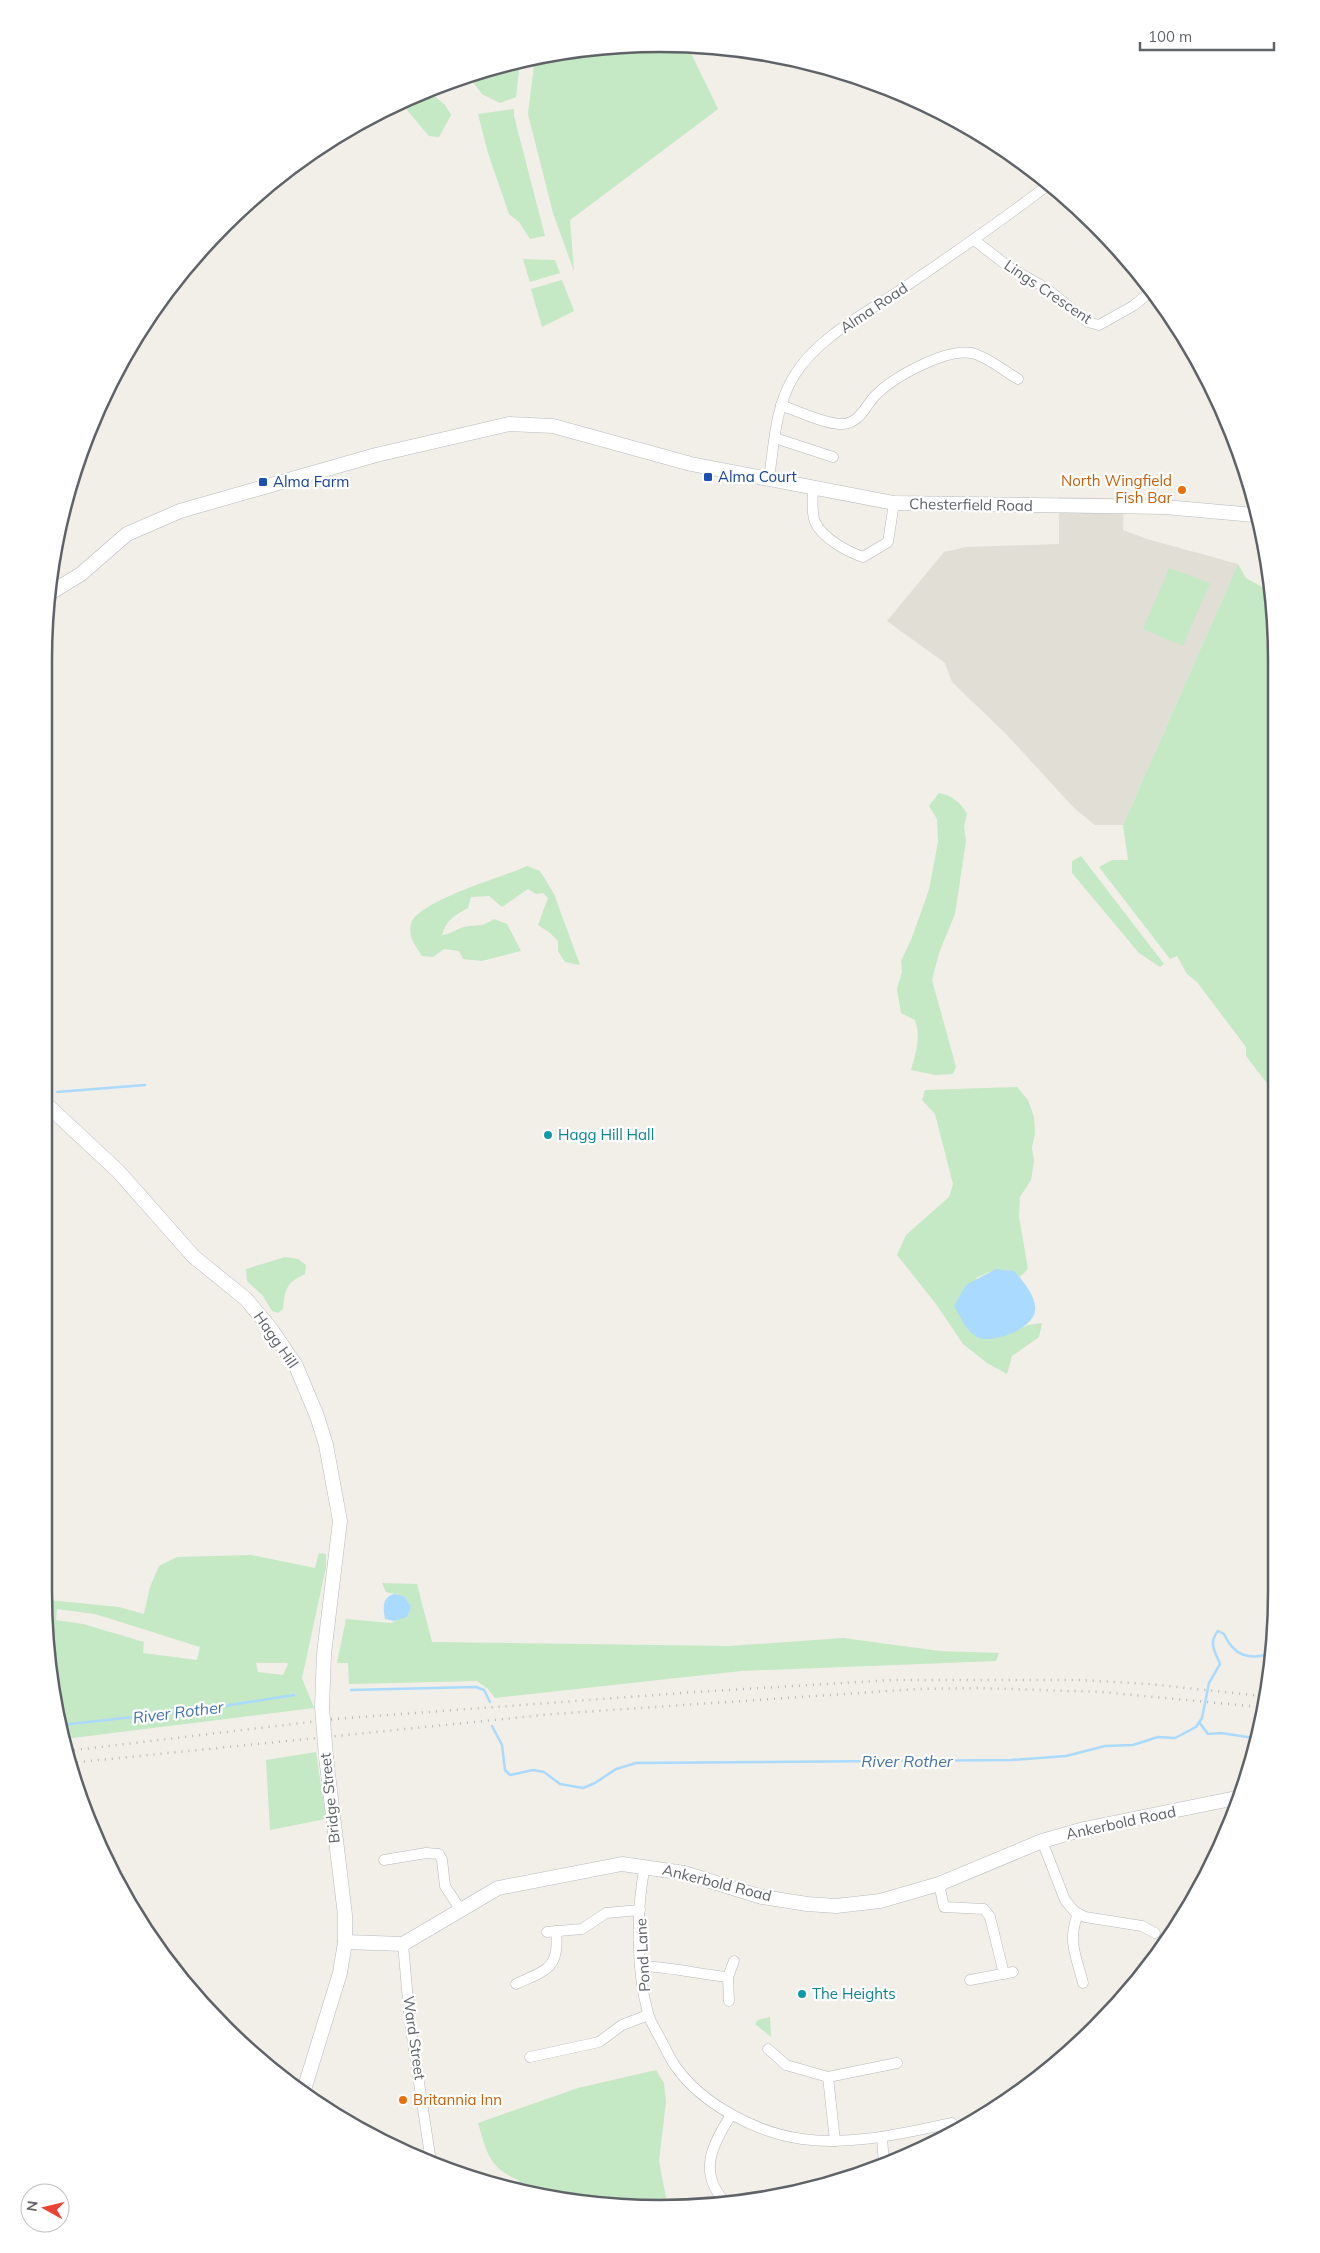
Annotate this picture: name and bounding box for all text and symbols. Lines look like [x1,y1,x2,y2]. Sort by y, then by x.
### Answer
scale bar [1140,20,1274,52]
text: 100 m [1148,27,1192,46]
street label: Lings Crescent [1001,255,1096,328]
street label: Alma Road [836,278,911,337]
place label: Alma Court [718,467,797,486]
marker: Alma Court [702,471,714,483]
place label: North Wingfield Fish Bar [1061,471,1173,507]
place label: Alma Farm [273,472,349,491]
marker: Alma Farm [257,476,269,488]
marker: North Wingfield Fish Bar [1176,484,1188,496]
street label: Chesterfield Road [909,494,1033,515]
place label: Hagg Hill Hall [558,1125,654,1144]
marker: Hagg Hill Hall [542,1129,554,1141]
street label: Hagg Hill [250,1308,303,1372]
water label: River Rother [131,1696,226,1727]
water label: River Rother [861,1751,954,1771]
street label: Bridge Street [315,1752,344,1844]
street label: Ankerbold Road [1064,1802,1178,1843]
street label: Ankerbold Road [661,1860,774,1905]
street label: Pond Lane [631,1918,654,1992]
place label: The Heights [812,1984,896,2003]
marker: The Heights [796,1988,808,2000]
street label: Ward Street [399,1995,430,2081]
place label: Britannia Inn [413,2090,502,2109]
marker: Britannia Inn [397,2094,409,2106]
north arrow [20,2183,70,2233]
text: N [22,2200,42,2213]

